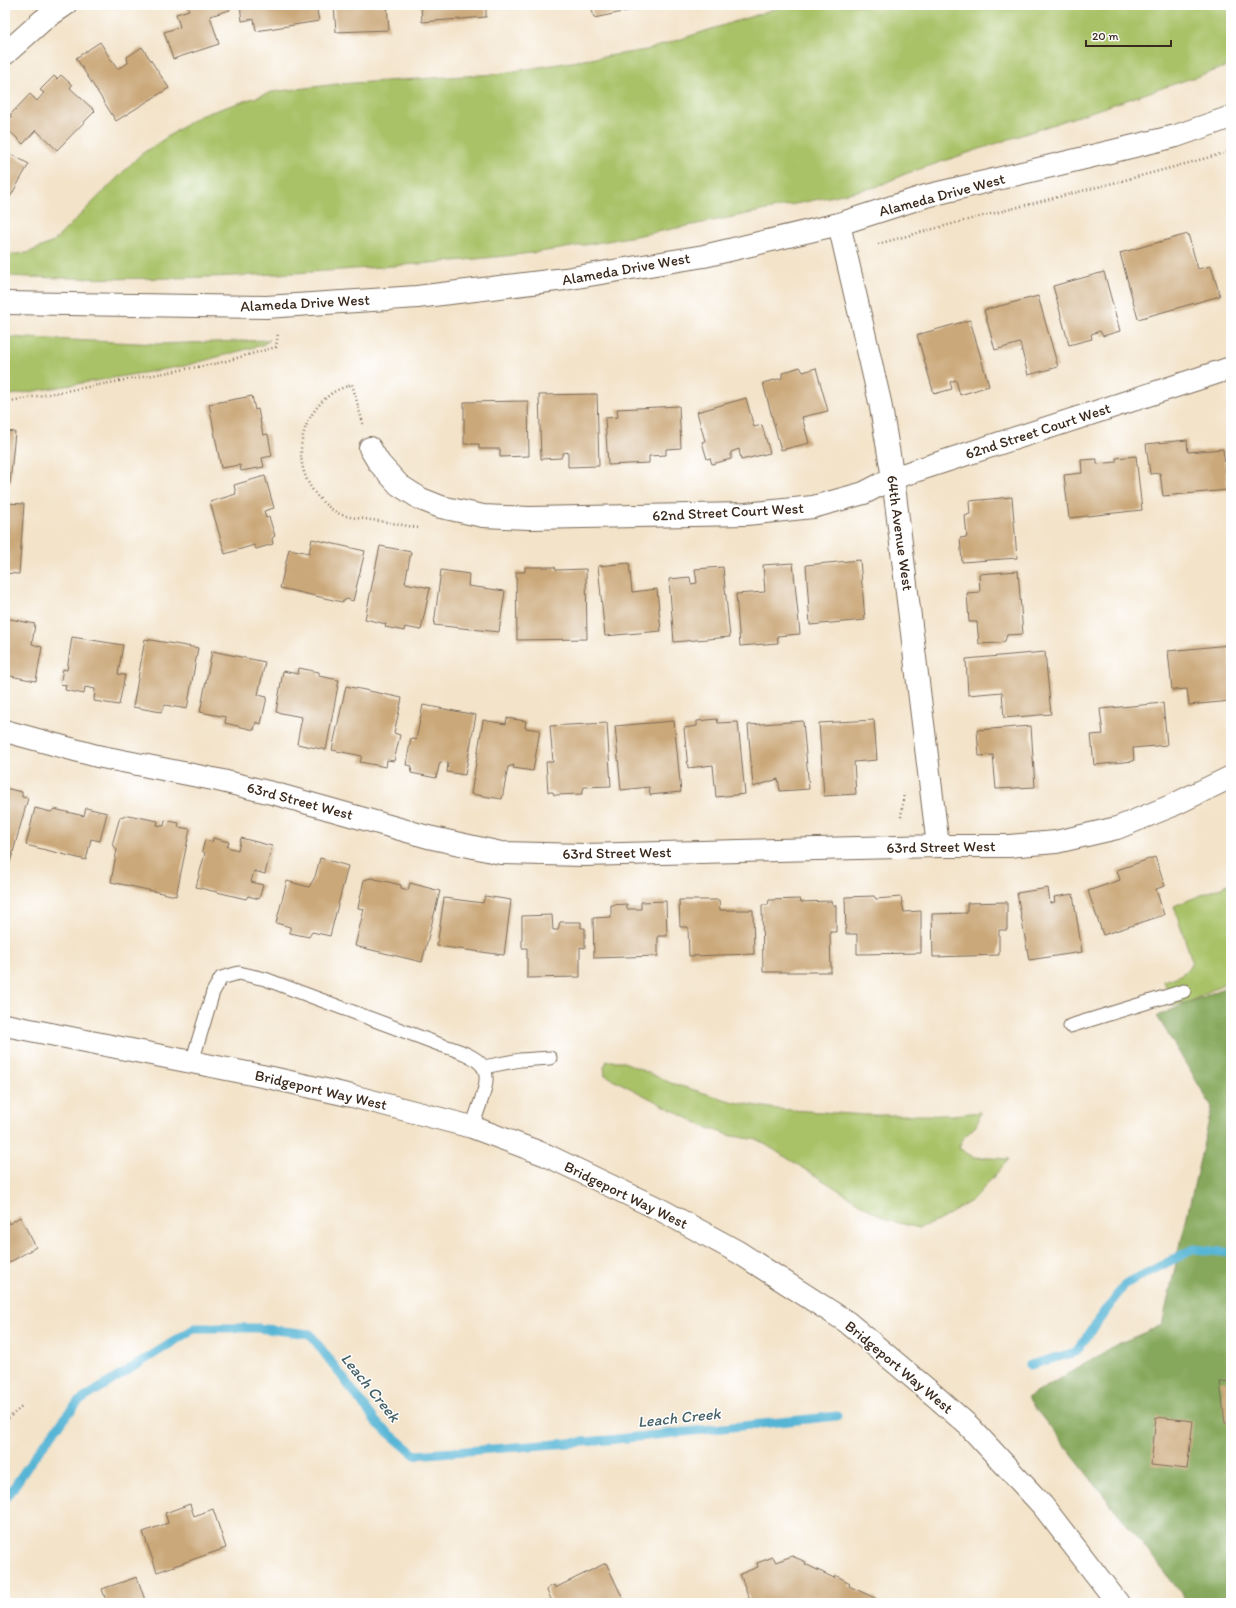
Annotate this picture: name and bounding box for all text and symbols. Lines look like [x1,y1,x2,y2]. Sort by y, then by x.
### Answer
scale bar [1086,22,1171,48]
text: 20 m [1092,29,1119,43]
street label: Alameda Drive West [877,169,1007,220]
street label: Alameda Drive West [561,249,692,289]
street label: Alameda Drive West [240,291,371,315]
street label: 62nd Street Court West [963,399,1113,463]
street label: 64th Avenue West [883,474,917,592]
street label: 62nd Street Court West [652,499,805,525]
street label: 63rd Street West [245,778,355,824]
street label: 63rd Street West [886,837,996,857]
street label: 63rd Street West [562,843,672,863]
street label: Bridgeport Way West [253,1066,389,1114]
street label: Bridgeport Way West [561,1157,691,1233]
street label: Bridgeport Way West [841,1317,957,1418]
water label: Leach Creek [337,1349,405,1426]
water label: Leach Creek [637,1404,722,1431]

